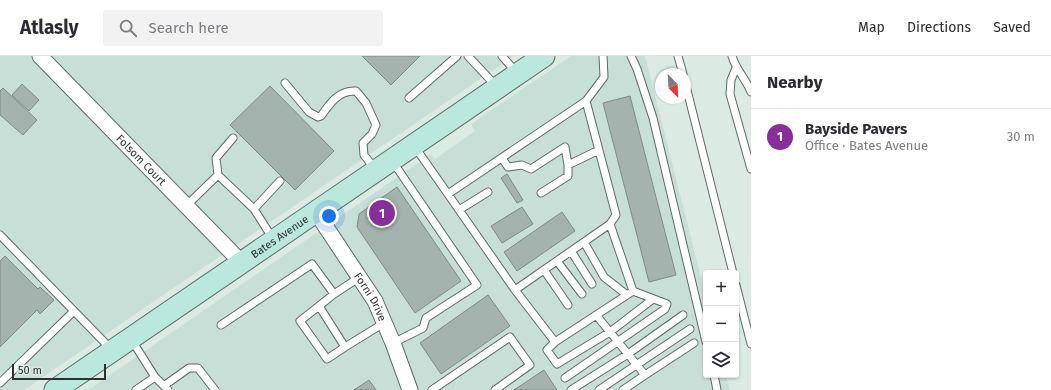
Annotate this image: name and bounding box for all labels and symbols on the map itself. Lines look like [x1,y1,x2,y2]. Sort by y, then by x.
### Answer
north arrow [655,68,691,104]
street label: Folsom Court [114,132,169,188]
pin: 1 [369,198,395,228]
your location [319,206,339,226]
street label: Bates Avenue [248,212,311,261]
street label: Forni Drive [351,270,389,323]
scale bar [12,362,106,381]

